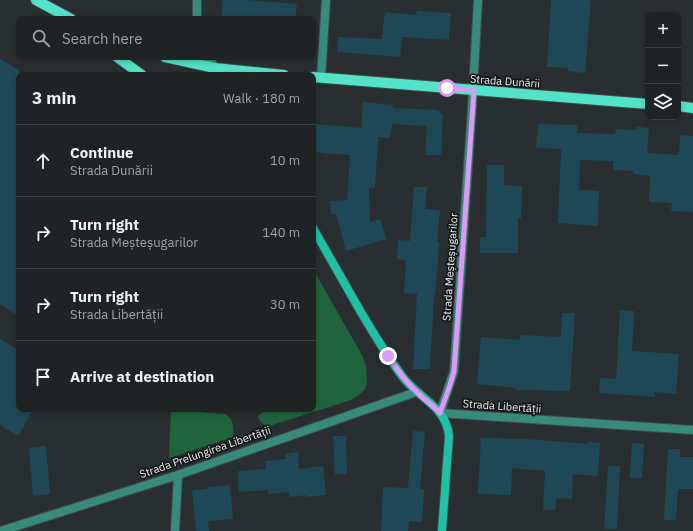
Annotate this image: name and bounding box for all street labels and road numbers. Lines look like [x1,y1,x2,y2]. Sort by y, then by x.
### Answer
street label: Strada Dunării [469,72,541,90]
street label: Strada Meșteșugarilor [439,212,461,322]
street label: Strada Libertății [462,396,542,416]
street label: Strada Prelungirea Libertății [138,423,272,481]

